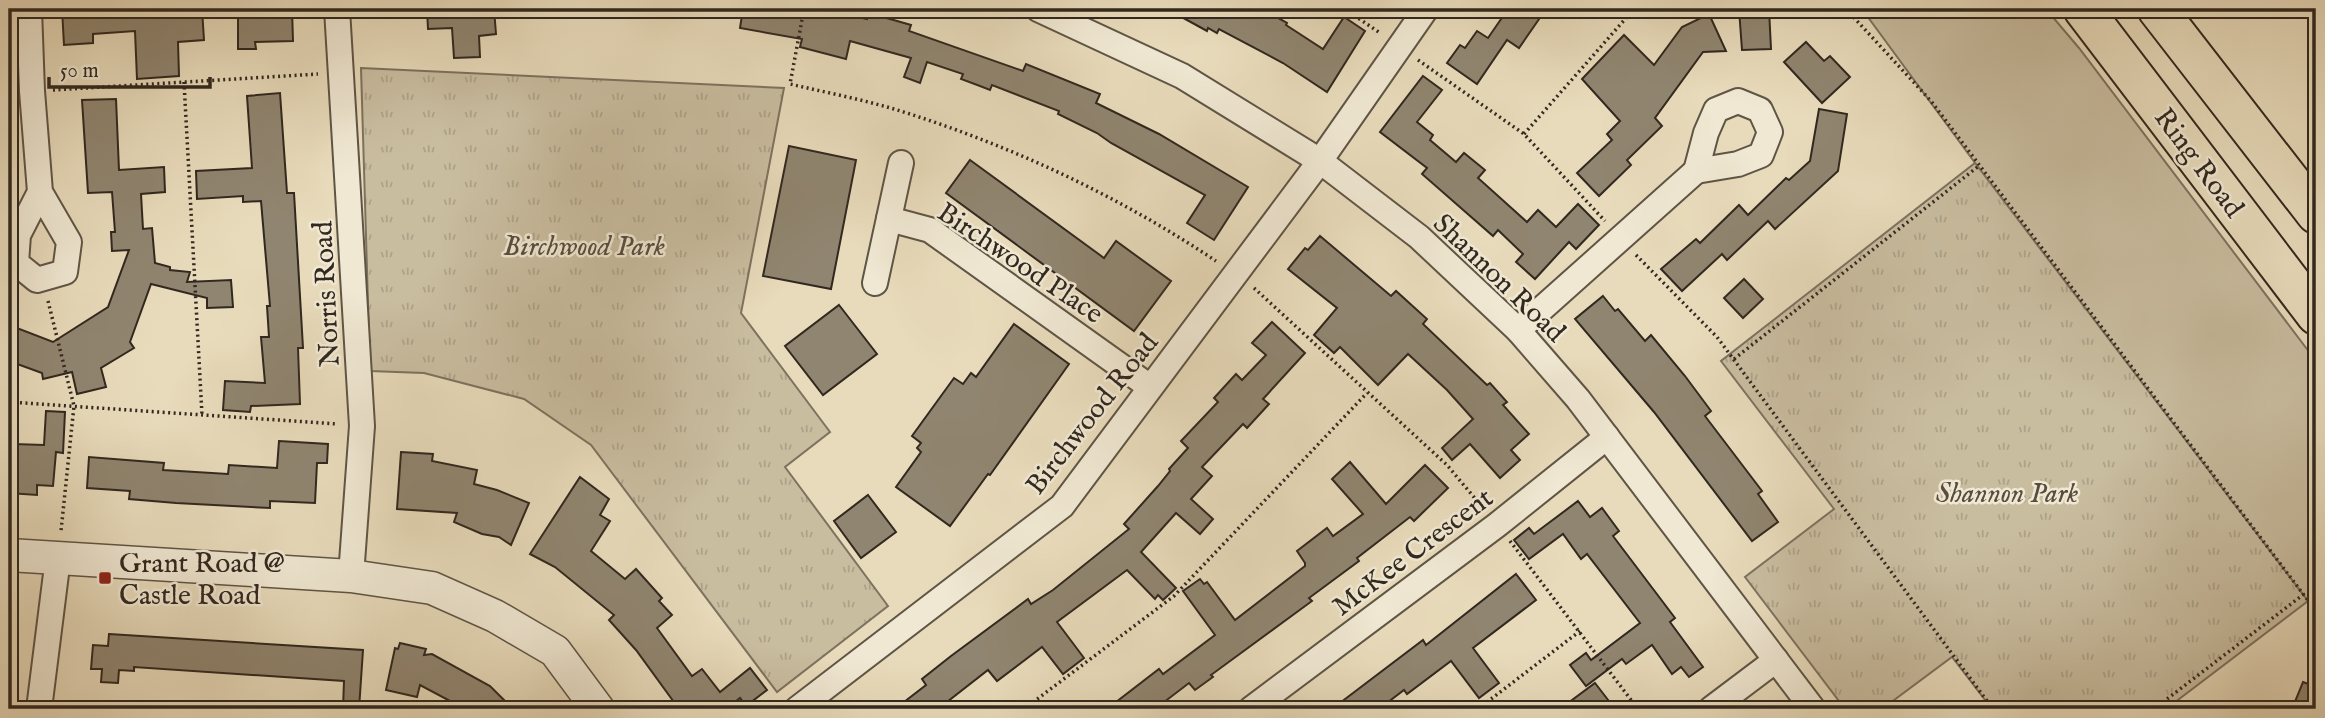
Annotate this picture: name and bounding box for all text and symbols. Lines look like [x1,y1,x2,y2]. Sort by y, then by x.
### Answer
scale bar [49,46,210,90]
text: 50 m [60,58,99,85]
street label: Ring Road [2145,102,2251,225]
street label: Birchwood Place [930,196,1110,333]
street label: Shannon Road [1425,207,1572,351]
street label: Norris Road [306,220,349,368]
park label: Birchwood Park [503,230,665,265]
street label: Birchwood Road [1019,327,1167,502]
park label: Shannon Park [1936,477,2078,512]
street label: McKee Crescent [1326,481,1501,625]
place label: Grant Road @ Castle Road [119,547,285,614]
marker: Grant Road @ Castle Road [97,570,113,586]

